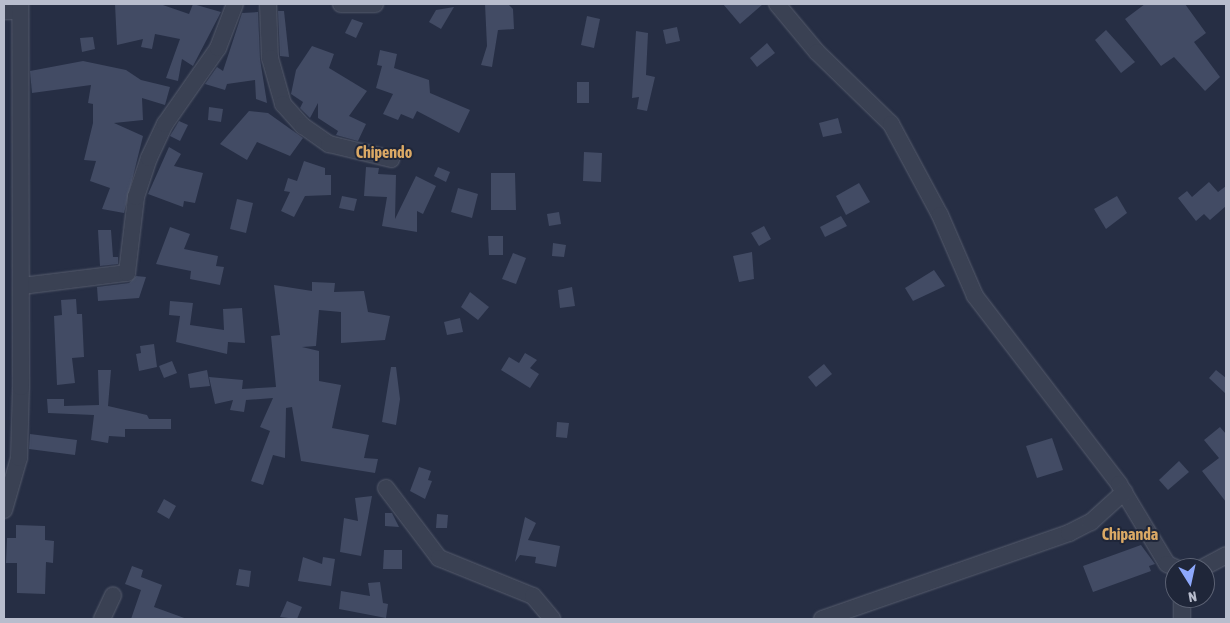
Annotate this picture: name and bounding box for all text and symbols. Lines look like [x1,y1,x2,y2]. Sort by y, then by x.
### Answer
district label: Chipendo [356,142,412,162]
district label: Chipanda [1102,524,1158,544]
north arrow [1165,558,1215,608]
text: N [1187,588,1198,605]

